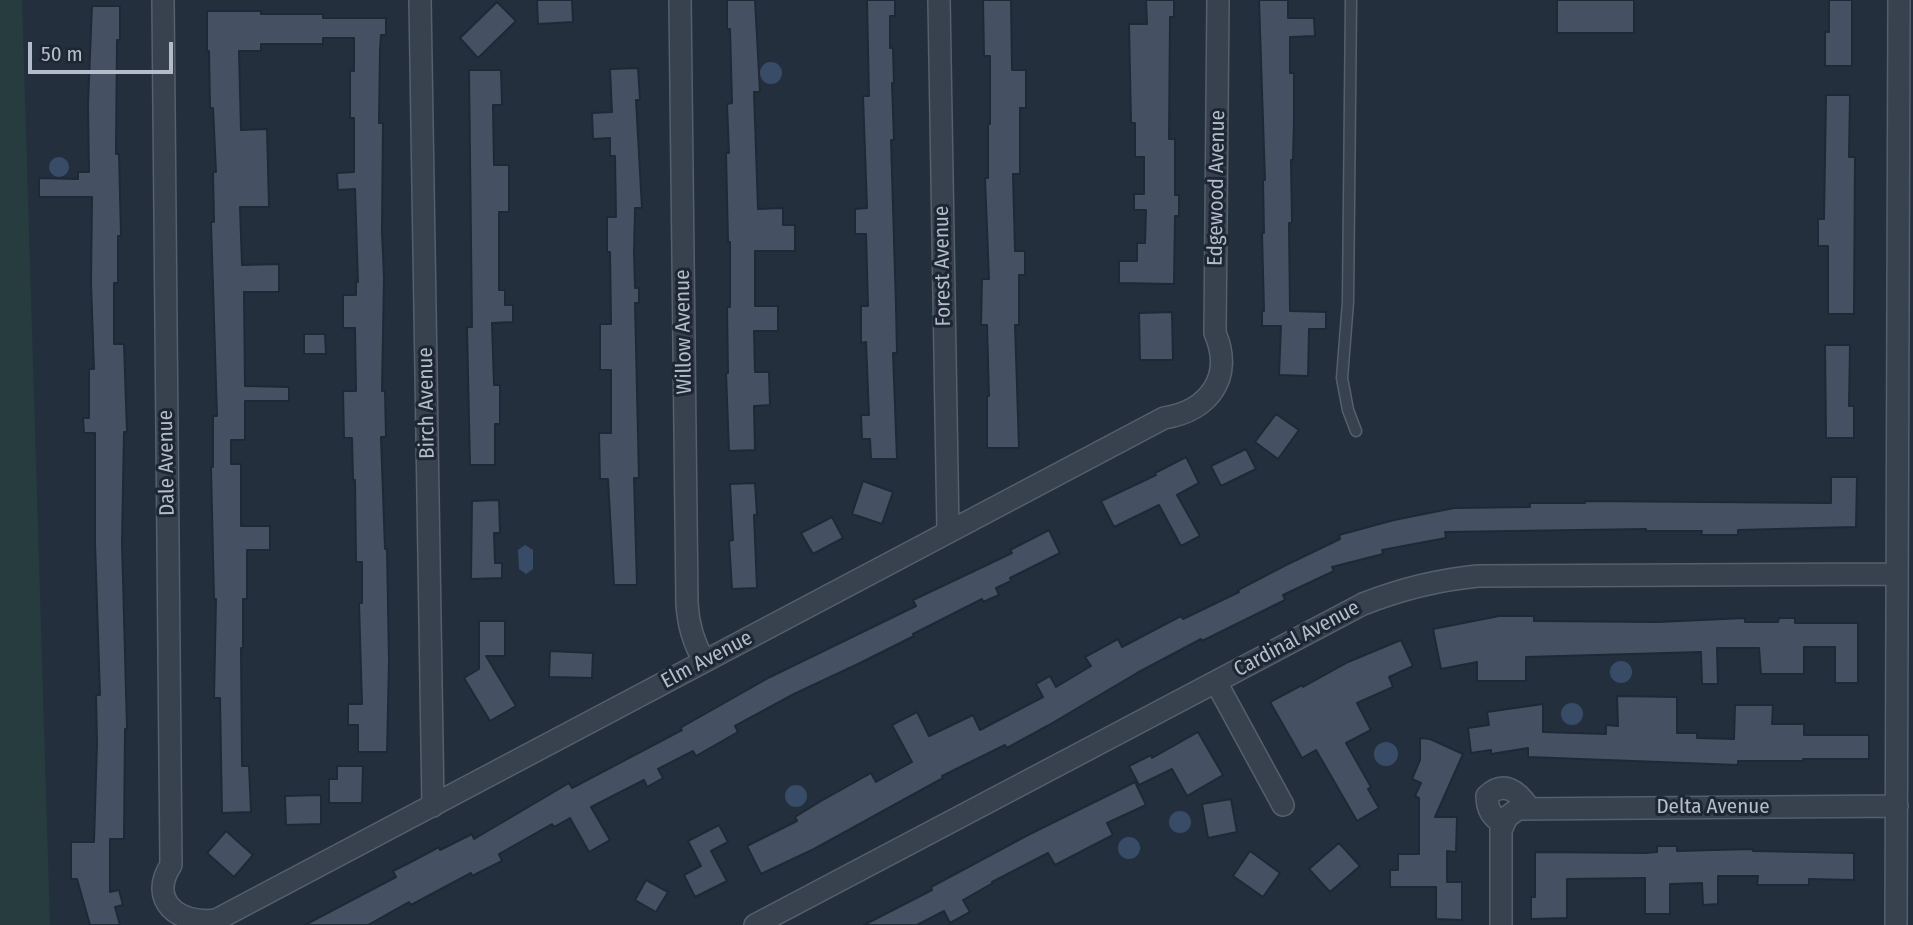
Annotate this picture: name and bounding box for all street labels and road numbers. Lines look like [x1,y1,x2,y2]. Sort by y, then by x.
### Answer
street label: Edgewood Avenue [1203,110,1231,266]
street label: Forest Avenue [929,206,957,326]
street label: Willow Avenue [670,269,698,395]
street label: Birch Avenue [413,347,441,459]
street label: Dale Avenue [153,410,181,516]
street label: Cardinal Avenue [1230,595,1364,683]
street label: Elm Avenue [657,626,757,694]
street label: Delta Avenue [1656,794,1770,820]

